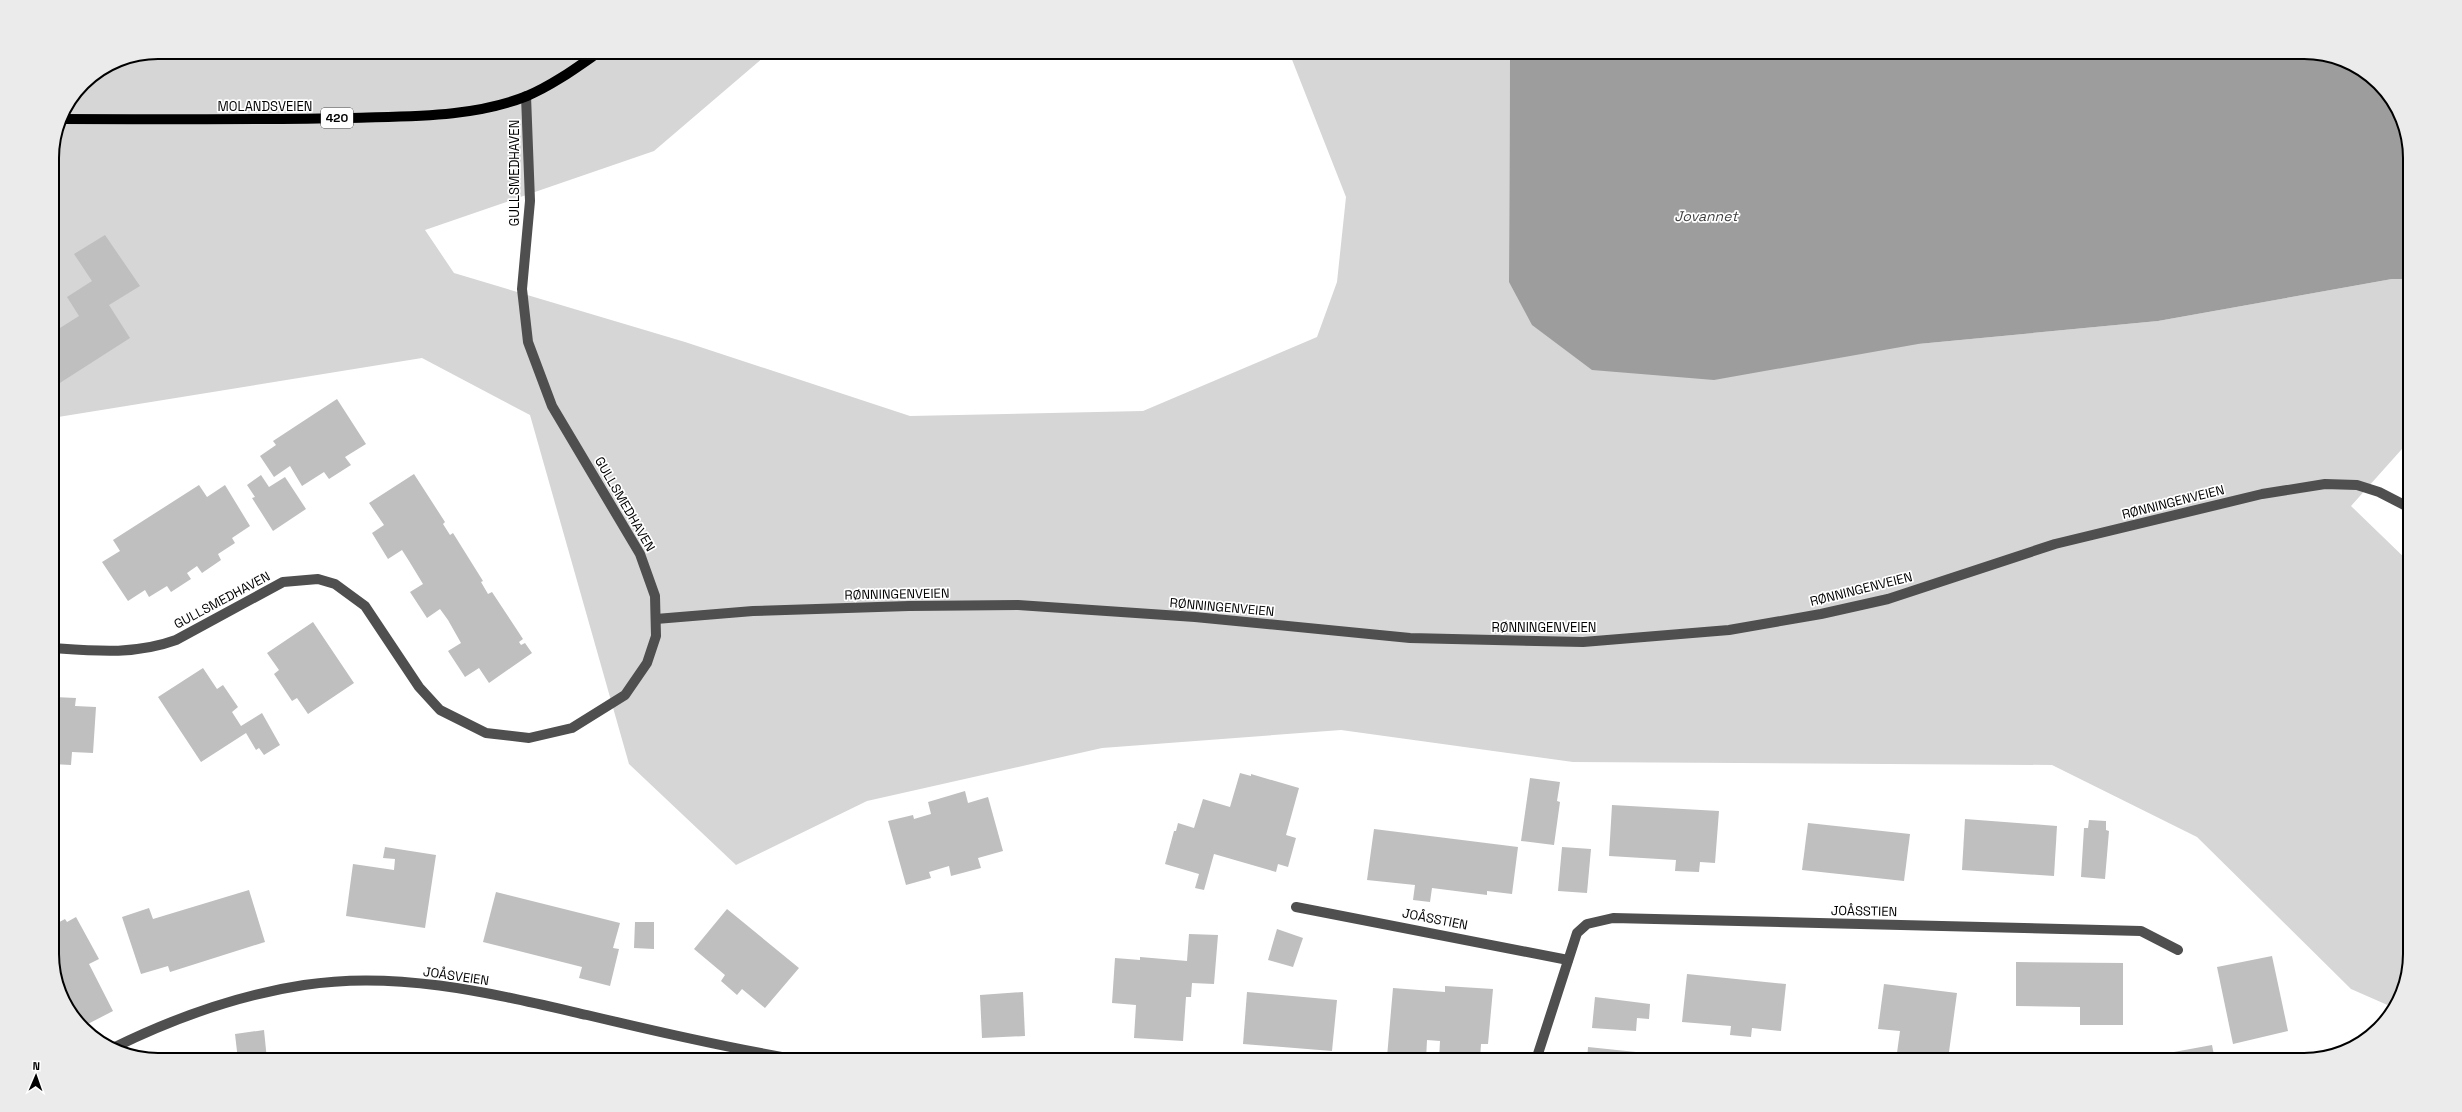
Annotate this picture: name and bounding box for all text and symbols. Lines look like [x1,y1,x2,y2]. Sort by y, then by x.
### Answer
street label: MOLANDSVEIEN [218,98,312,115]
road number: 420 [321,108,353,128]
street label: GULLSMEDHAVEN [506,120,523,226]
water label: Jovannet [1674,207,1739,225]
street label: GULLSMEDHAVEN [591,454,659,554]
street label: RØNNINGENVEIEN [2120,481,2226,523]
street label: GULLSMEDHAVEN [171,567,273,633]
street label: RØNNINGENVEIEN [1808,568,1914,610]
street label: RØNNINGENVEIEN [844,585,950,603]
street label: RØNNINGENVEIEN [1169,594,1275,620]
street label: RØNNINGENVEIEN [1492,619,1597,636]
street label: JOÅSSTIEN [1831,902,1897,920]
street label: JOÅSSTIEN [1401,904,1469,934]
street label: JOÅSVEIEN [422,963,490,989]
north arrow [16,1056,56,1096]
text: N [32,1059,40,1073]

